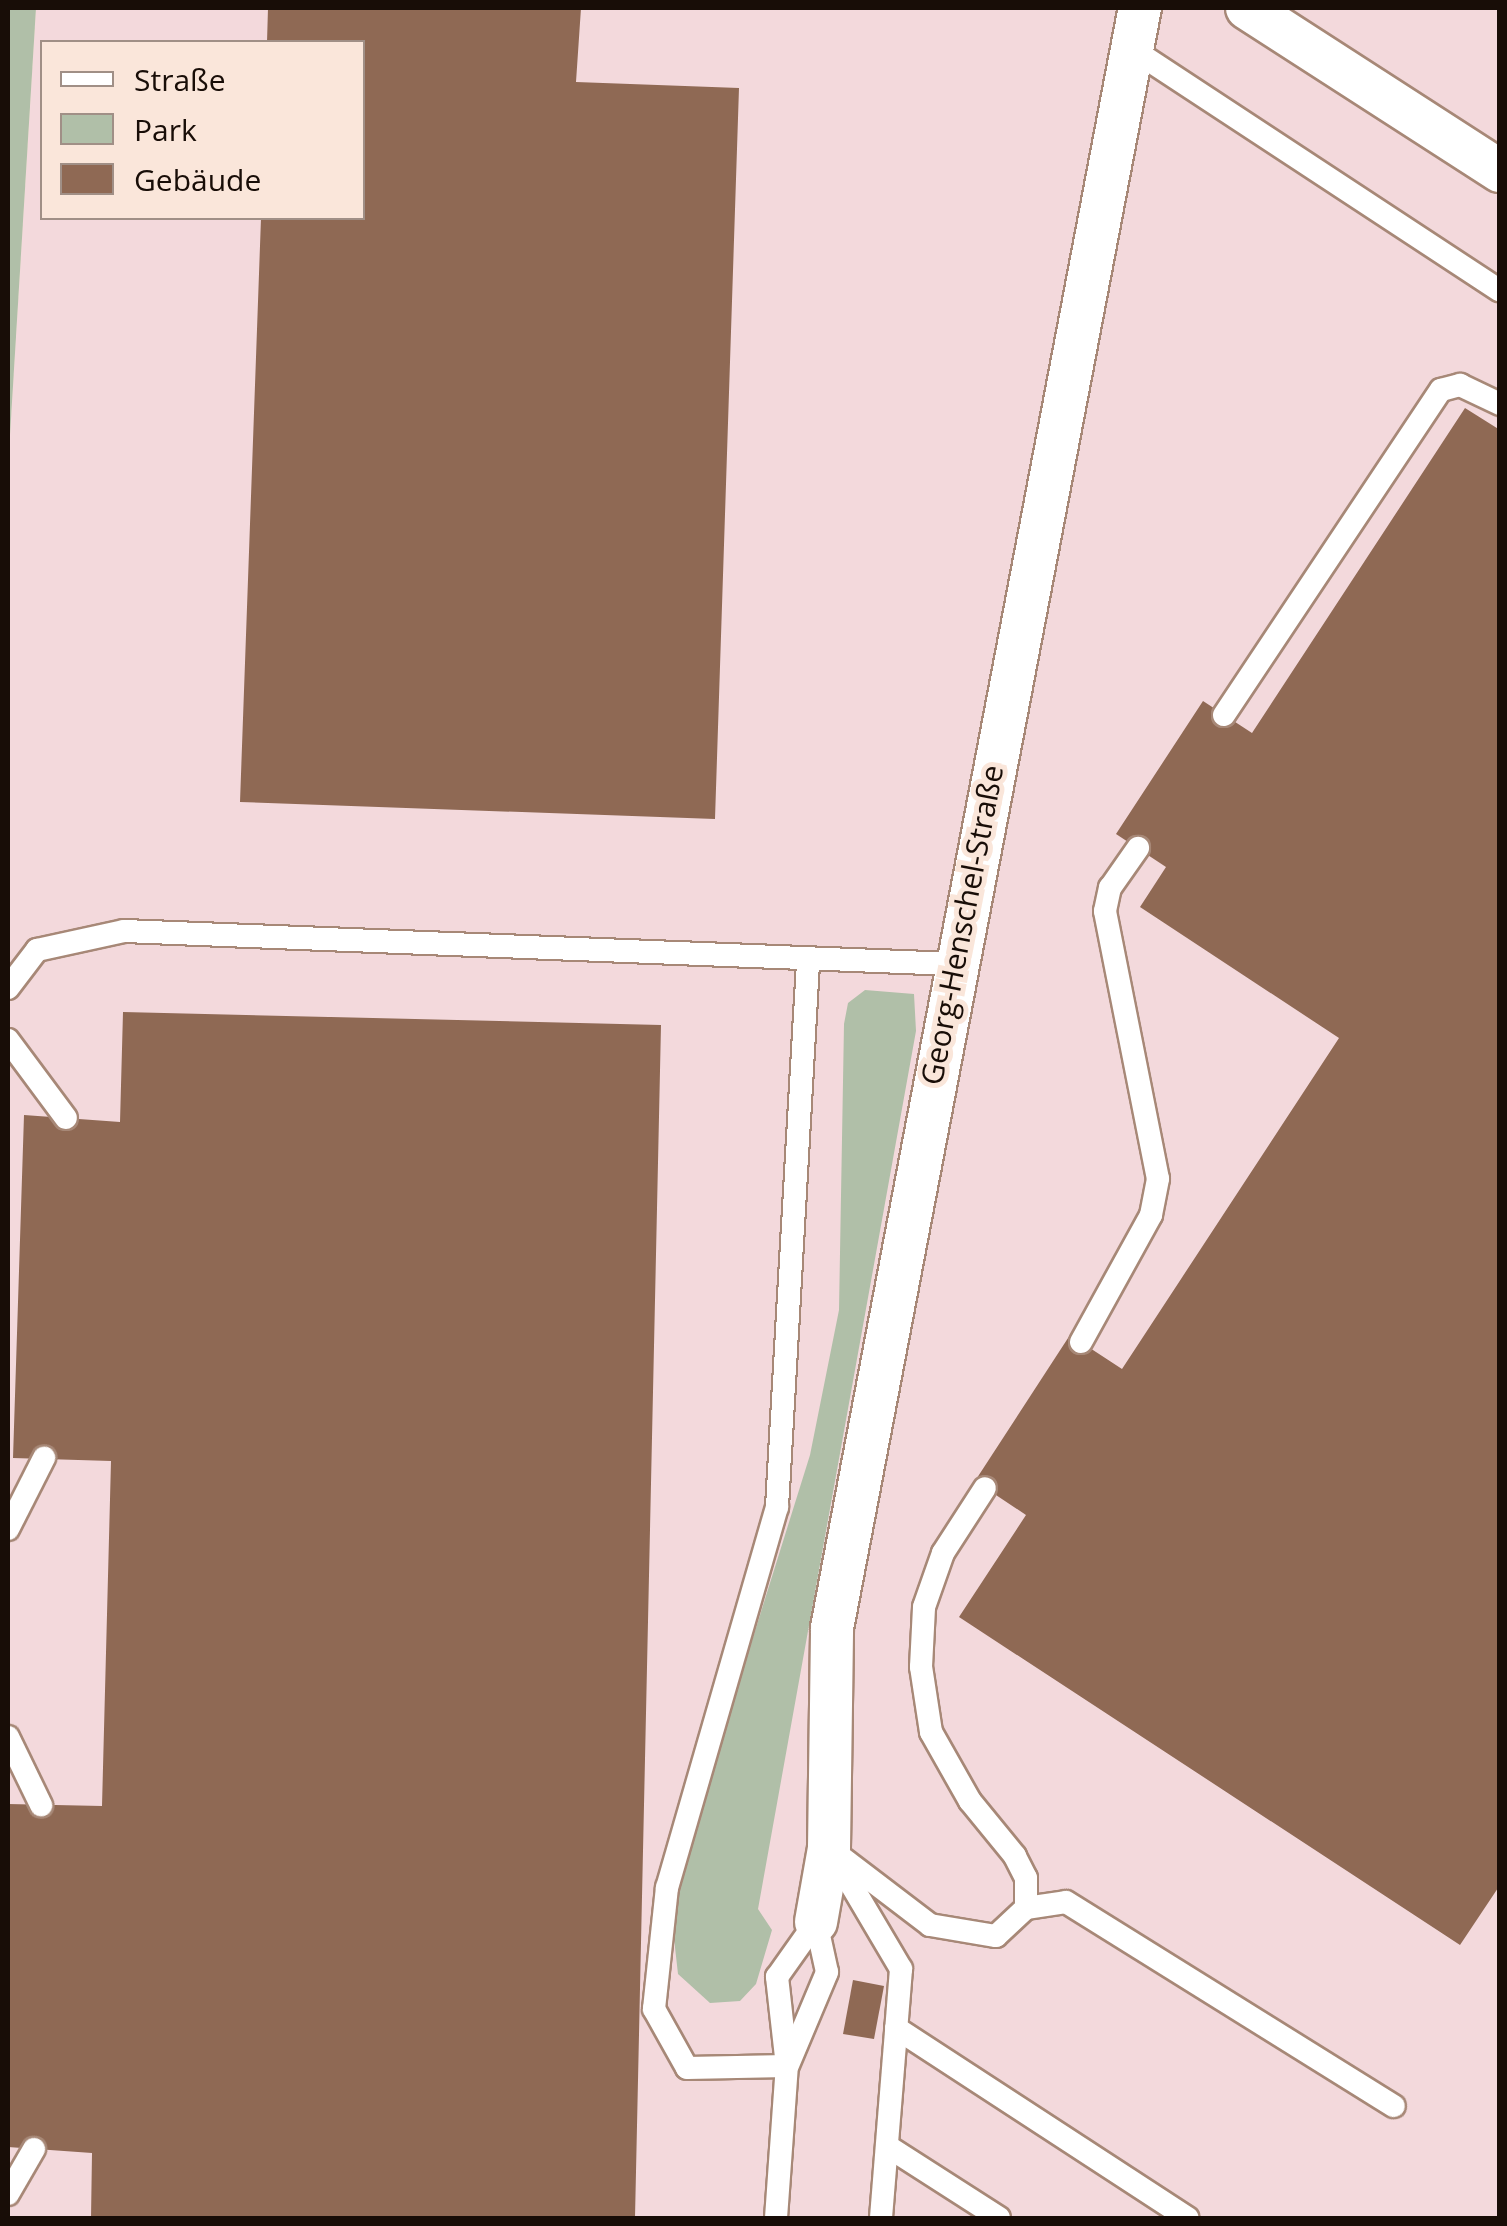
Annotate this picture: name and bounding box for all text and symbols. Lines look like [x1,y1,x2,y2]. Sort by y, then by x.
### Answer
legend [40,40,365,220]
text: Straße [134,59,226,100]
text: Park [134,109,197,150]
text: Gebäude [134,159,261,200]
street label: Georg-Henschel-Straße [913,762,1011,1088]

